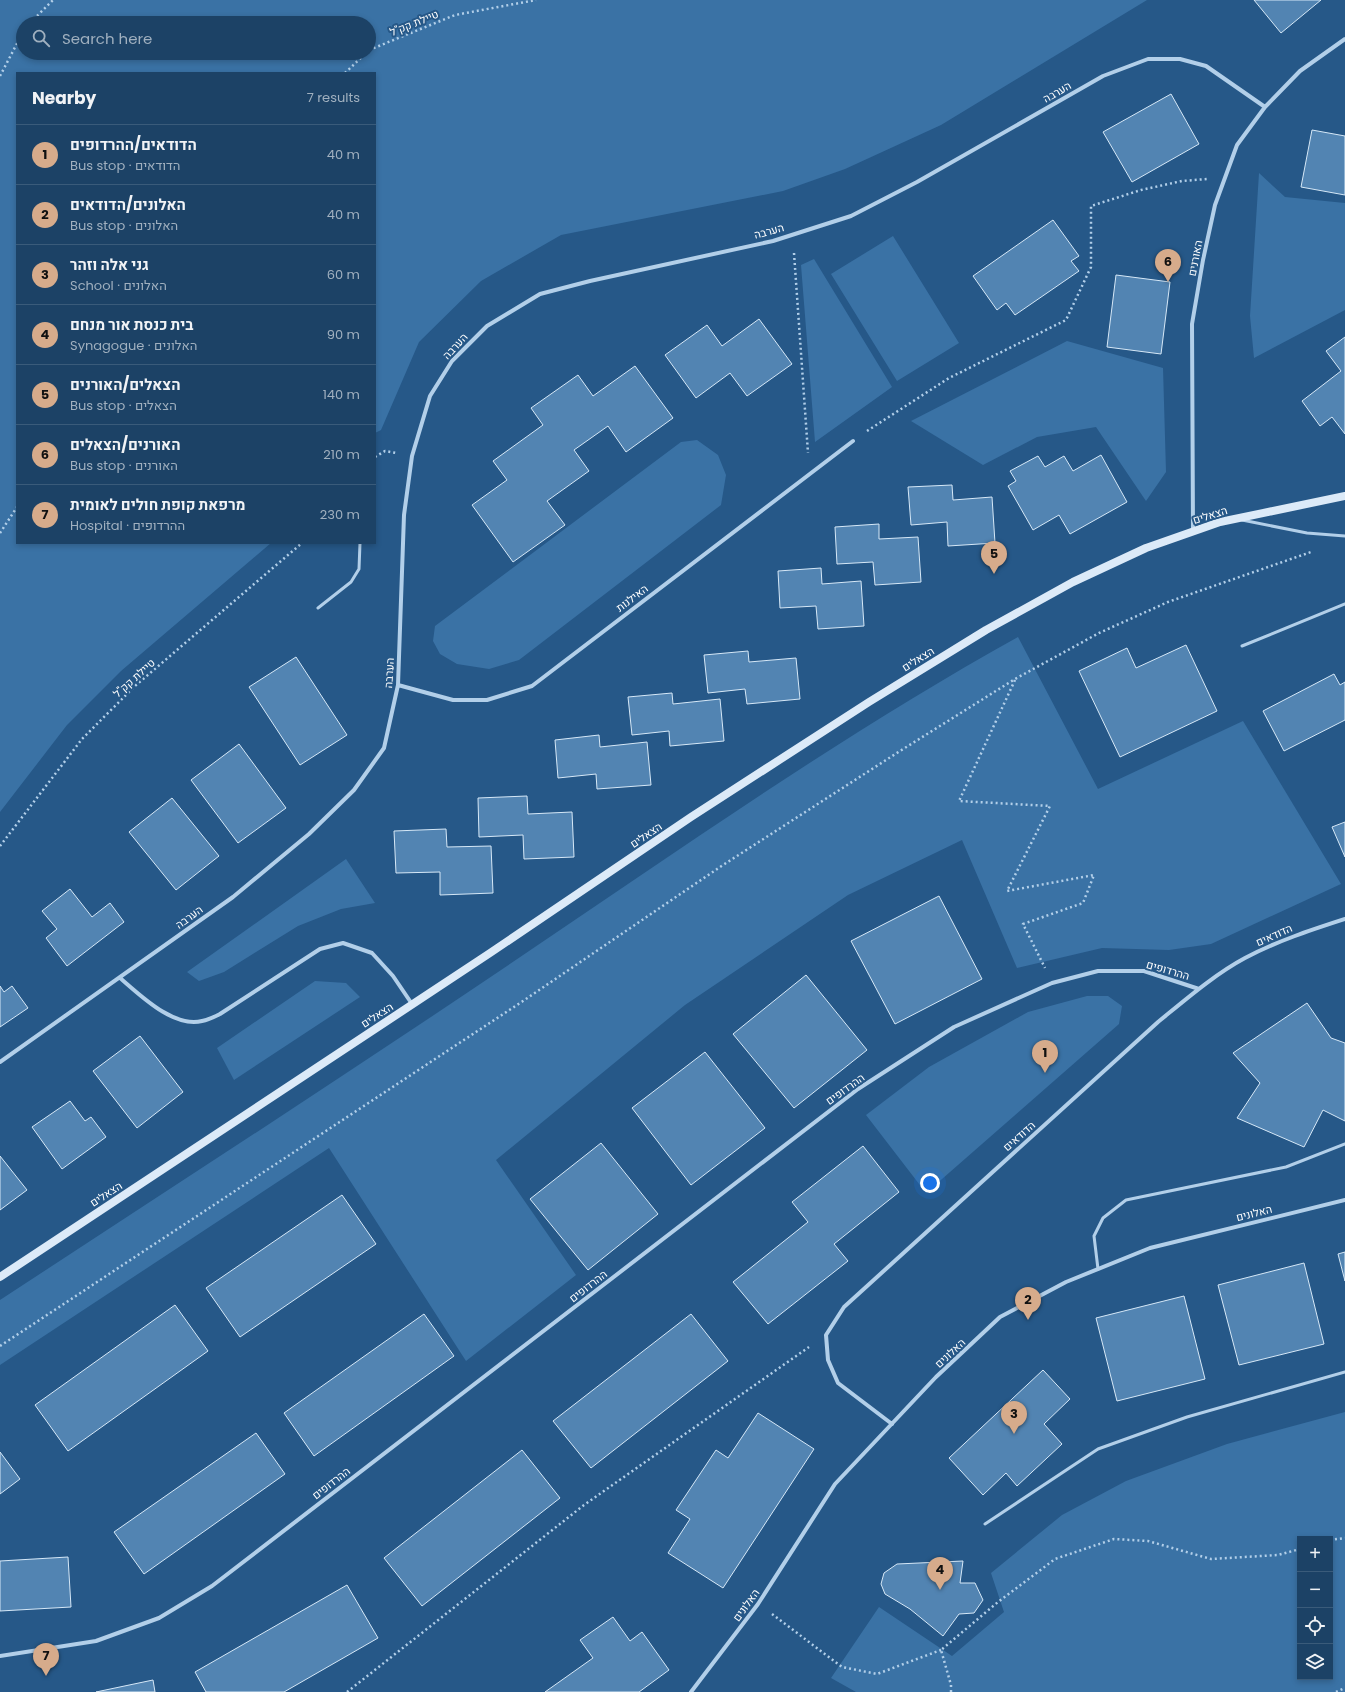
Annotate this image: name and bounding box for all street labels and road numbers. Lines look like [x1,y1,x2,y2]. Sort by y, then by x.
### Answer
street label: טיילת קק"ל [387,6,441,40]
street label: הערבה [1040,77,1074,107]
street label: הערבה [752,219,786,243]
street label: האורנים [1184,239,1206,277]
street label: הערבה [439,329,471,363]
street label: הצאלים [1191,502,1229,528]
street label: האילנות [613,581,651,615]
street label: הצאלים [899,643,937,675]
street label: טיילת קק"ל [110,655,159,701]
street label: הערבה [380,657,398,689]
street label: הצאלים [627,818,665,852]
street label: הערבה [172,902,206,932]
street label: הדודאים [1253,920,1295,950]
street label: ההרדופים [1144,956,1192,984]
street label: הצאלים [358,999,396,1031]
street label: ההרדופים [822,1069,868,1109]
street label: הדודאים [999,1117,1039,1155]
street label: הצאלים [87,1178,125,1210]
street label: האלונים [1234,1201,1274,1225]
street label: ההרדופים [566,1266,610,1306]
street label: האלונים [931,1335,969,1371]
street label: ההרדופים [309,1463,353,1503]
street label: האלונים [729,1585,763,1625]

